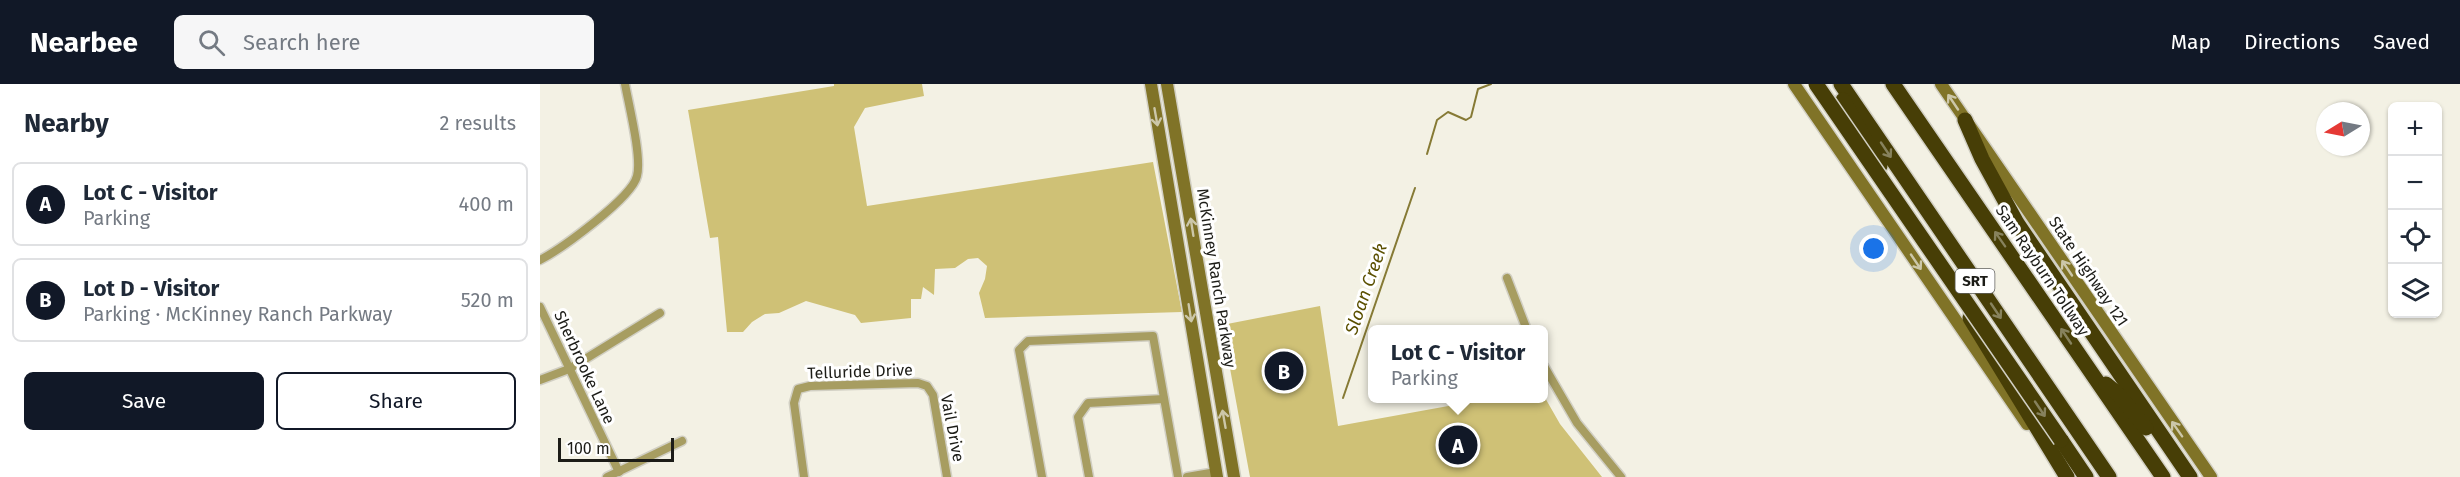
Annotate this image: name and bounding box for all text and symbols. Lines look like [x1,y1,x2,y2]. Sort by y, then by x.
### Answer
search box [174,15,594,69]
text: Nearbee [30,26,138,59]
icon: search [195,26,228,59]
text: Search here [243,29,360,56]
text: Map [2171,29,2211,55]
text: Directions [2244,29,2340,55]
text: Saved [2373,29,2430,55]
one-way arrow [1947,94,1959,111]
north arrow [2316,102,2370,156]
map controls [2388,102,2442,318]
button: + [2388,102,2442,156]
one-way arrow [1151,107,1162,127]
text: Nearby [24,108,109,139]
text: 2 results [439,111,516,135]
one-way arrow [1880,141,1892,157]
button: − [2388,156,2442,210]
text: Lot C - Visitor [83,179,218,206]
street label: McKinney Ranch Parkway [1193,187,1240,369]
text: A [40,192,51,216]
text: 400 m [459,192,514,216]
street label: Sam Rayburn Tollway [1992,201,2093,339]
text: Parking [83,206,150,230]
button: locate [2388,210,2442,264]
street label: State Highway 121 [2045,213,2132,330]
one-way arrow [1186,218,1197,237]
one-way arrow [1994,231,2006,247]
your location [1859,234,1888,263]
water label: Sloan Creek [1340,240,1392,338]
one-way arrow [1910,254,1922,270]
one-way arrow [2061,261,2073,277]
button: layers [2388,264,2442,318]
road number: SRT [1956,269,1994,293]
text: Lot D - Visitor [83,275,219,302]
text: B [39,288,52,312]
text: 520 m [461,288,514,312]
text: Parking · McKinney Ranch Parkway [83,302,392,326]
one-way arrow [1990,302,2002,318]
one-way arrow [1185,303,1196,322]
street label: Sherbrooke Lane [550,308,619,427]
popup [1368,325,1548,403]
one-way arrow [2060,328,2072,345]
text: Lot C - Visitor [1391,339,1525,366]
pin: B [1264,348,1304,394]
street label: Telluride Drive [807,360,913,383]
text: Parking [1391,366,1458,390]
button: Save [24,372,264,430]
button: Share [276,372,516,430]
street label: Vail Drive [937,393,968,463]
one-way arrow [2034,400,2046,416]
one-way arrow [1218,410,1229,430]
pin: A [1438,422,1478,468]
one-way arrow [2171,422,2183,438]
scale bar [558,435,674,462]
text: 100 m [567,439,610,458]

